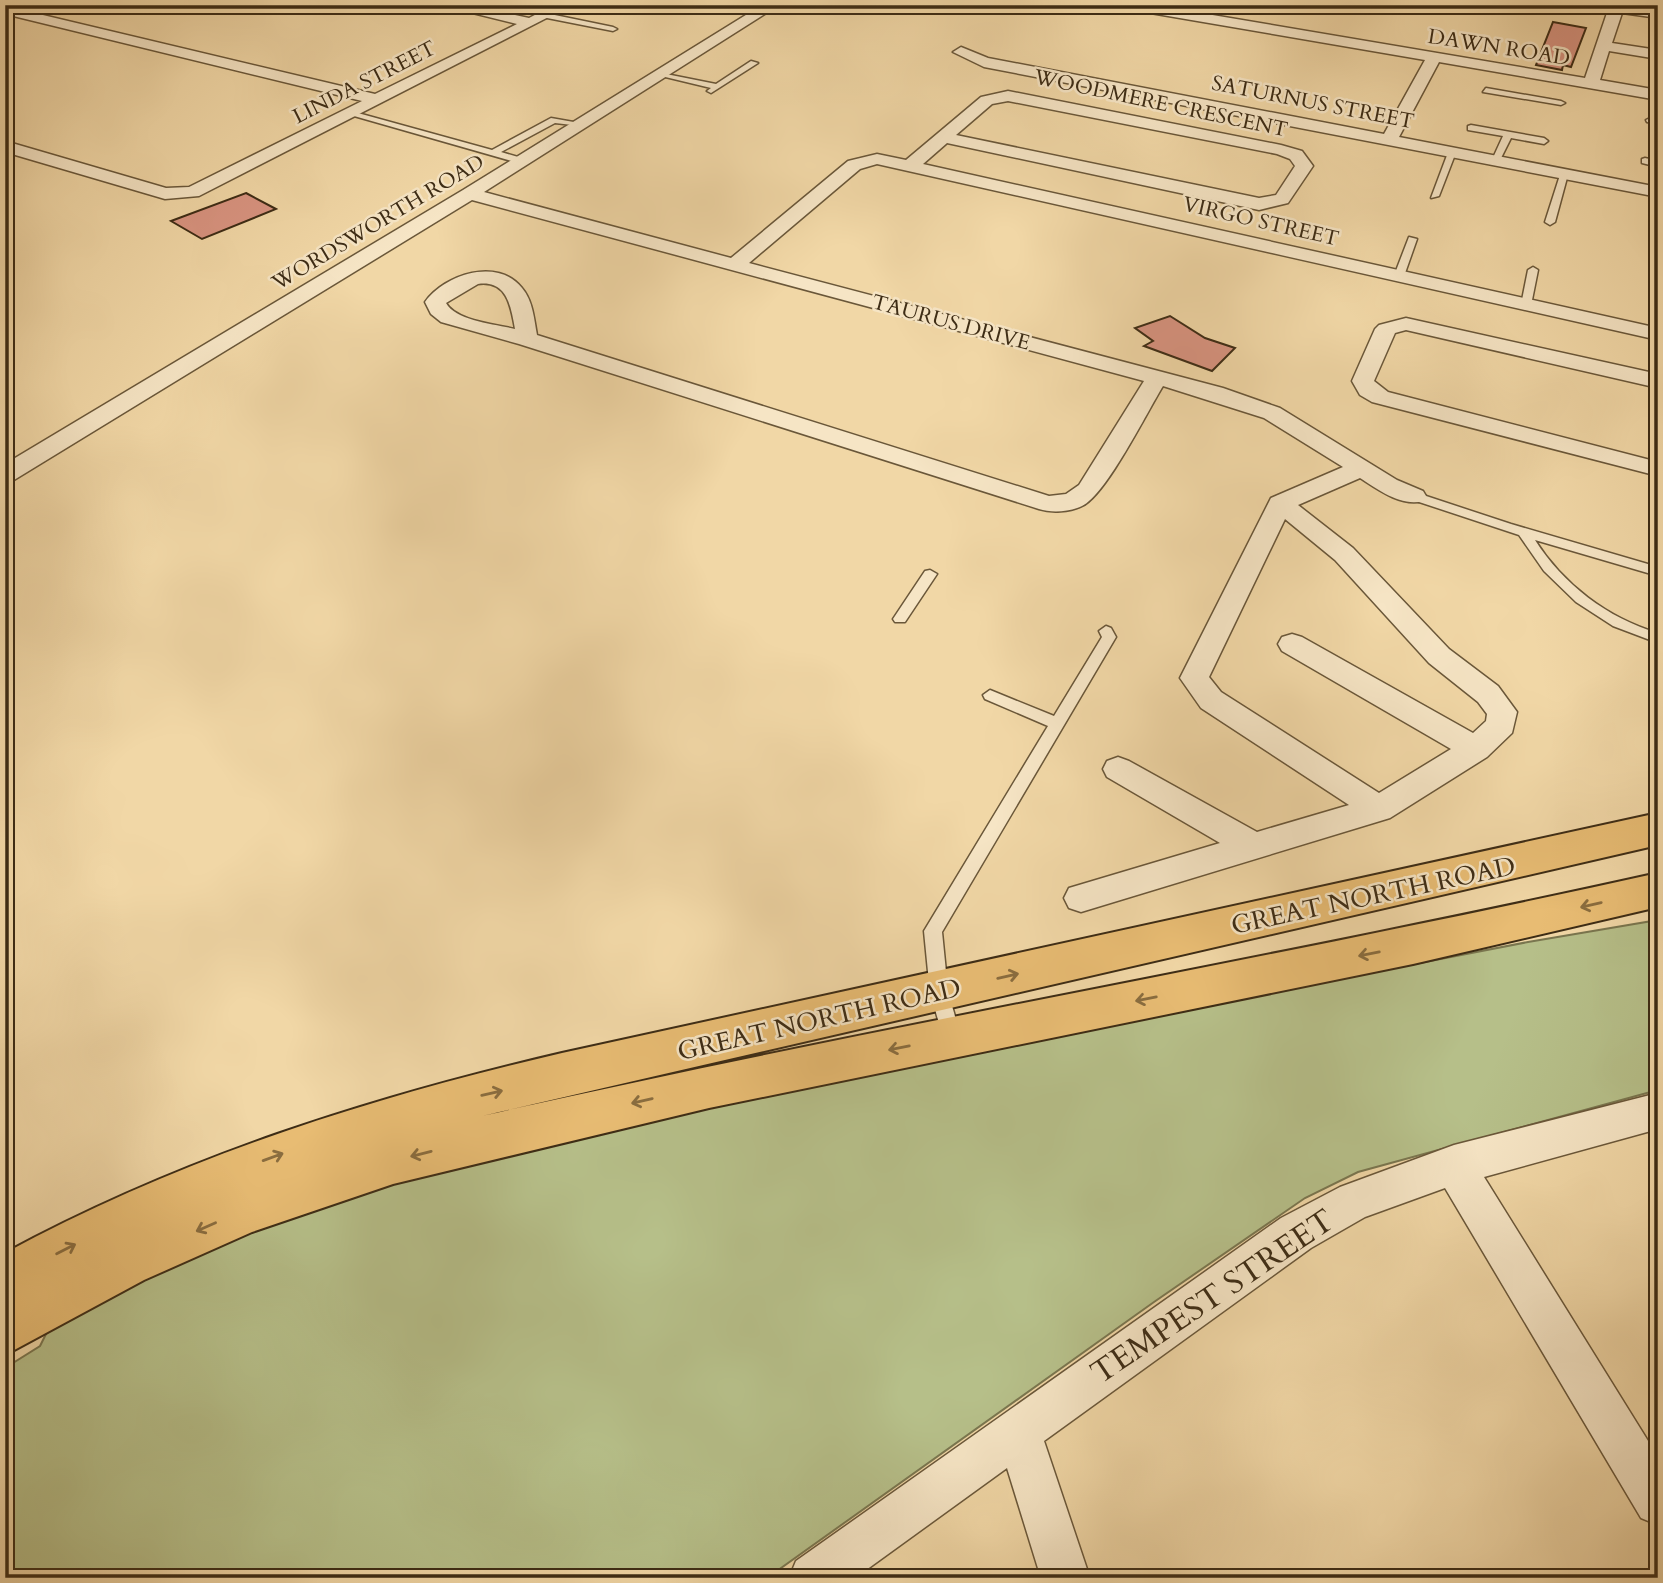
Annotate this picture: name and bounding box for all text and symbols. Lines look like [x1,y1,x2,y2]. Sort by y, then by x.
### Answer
street label: DAWN ROAD [1426,22,1572,73]
street label: LINDA STREET [288,34,441,131]
street label: WOODMERE CRESCENT [1030,62,1291,145]
street label: SATURNUS STREET [1209,69,1417,136]
street label: WORDSWORTH ROAD [266,148,490,298]
street label: VIRGO STREET [1180,189,1342,254]
street label: TAURUS DRIVE [869,287,1033,358]
street label: GREAT NORTH ROAD [1228,848,1518,943]
one-way arrow [1580,898,1603,912]
one-way arrow [1358,948,1381,962]
one-way arrow [997,969,1019,982]
street label: GREAT NORTH ROAD [674,970,964,1069]
one-way arrow [1135,992,1158,1006]
one-way arrow [888,1042,911,1055]
one-way arrow [480,1086,503,1099]
one-way arrow [631,1095,654,1109]
one-way arrow [410,1147,433,1161]
one-way arrow [262,1150,284,1162]
street label: TEMPEST STREET [1082,1199,1343,1395]
one-way arrow [196,1221,217,1234]
one-way arrow [55,1242,76,1255]

